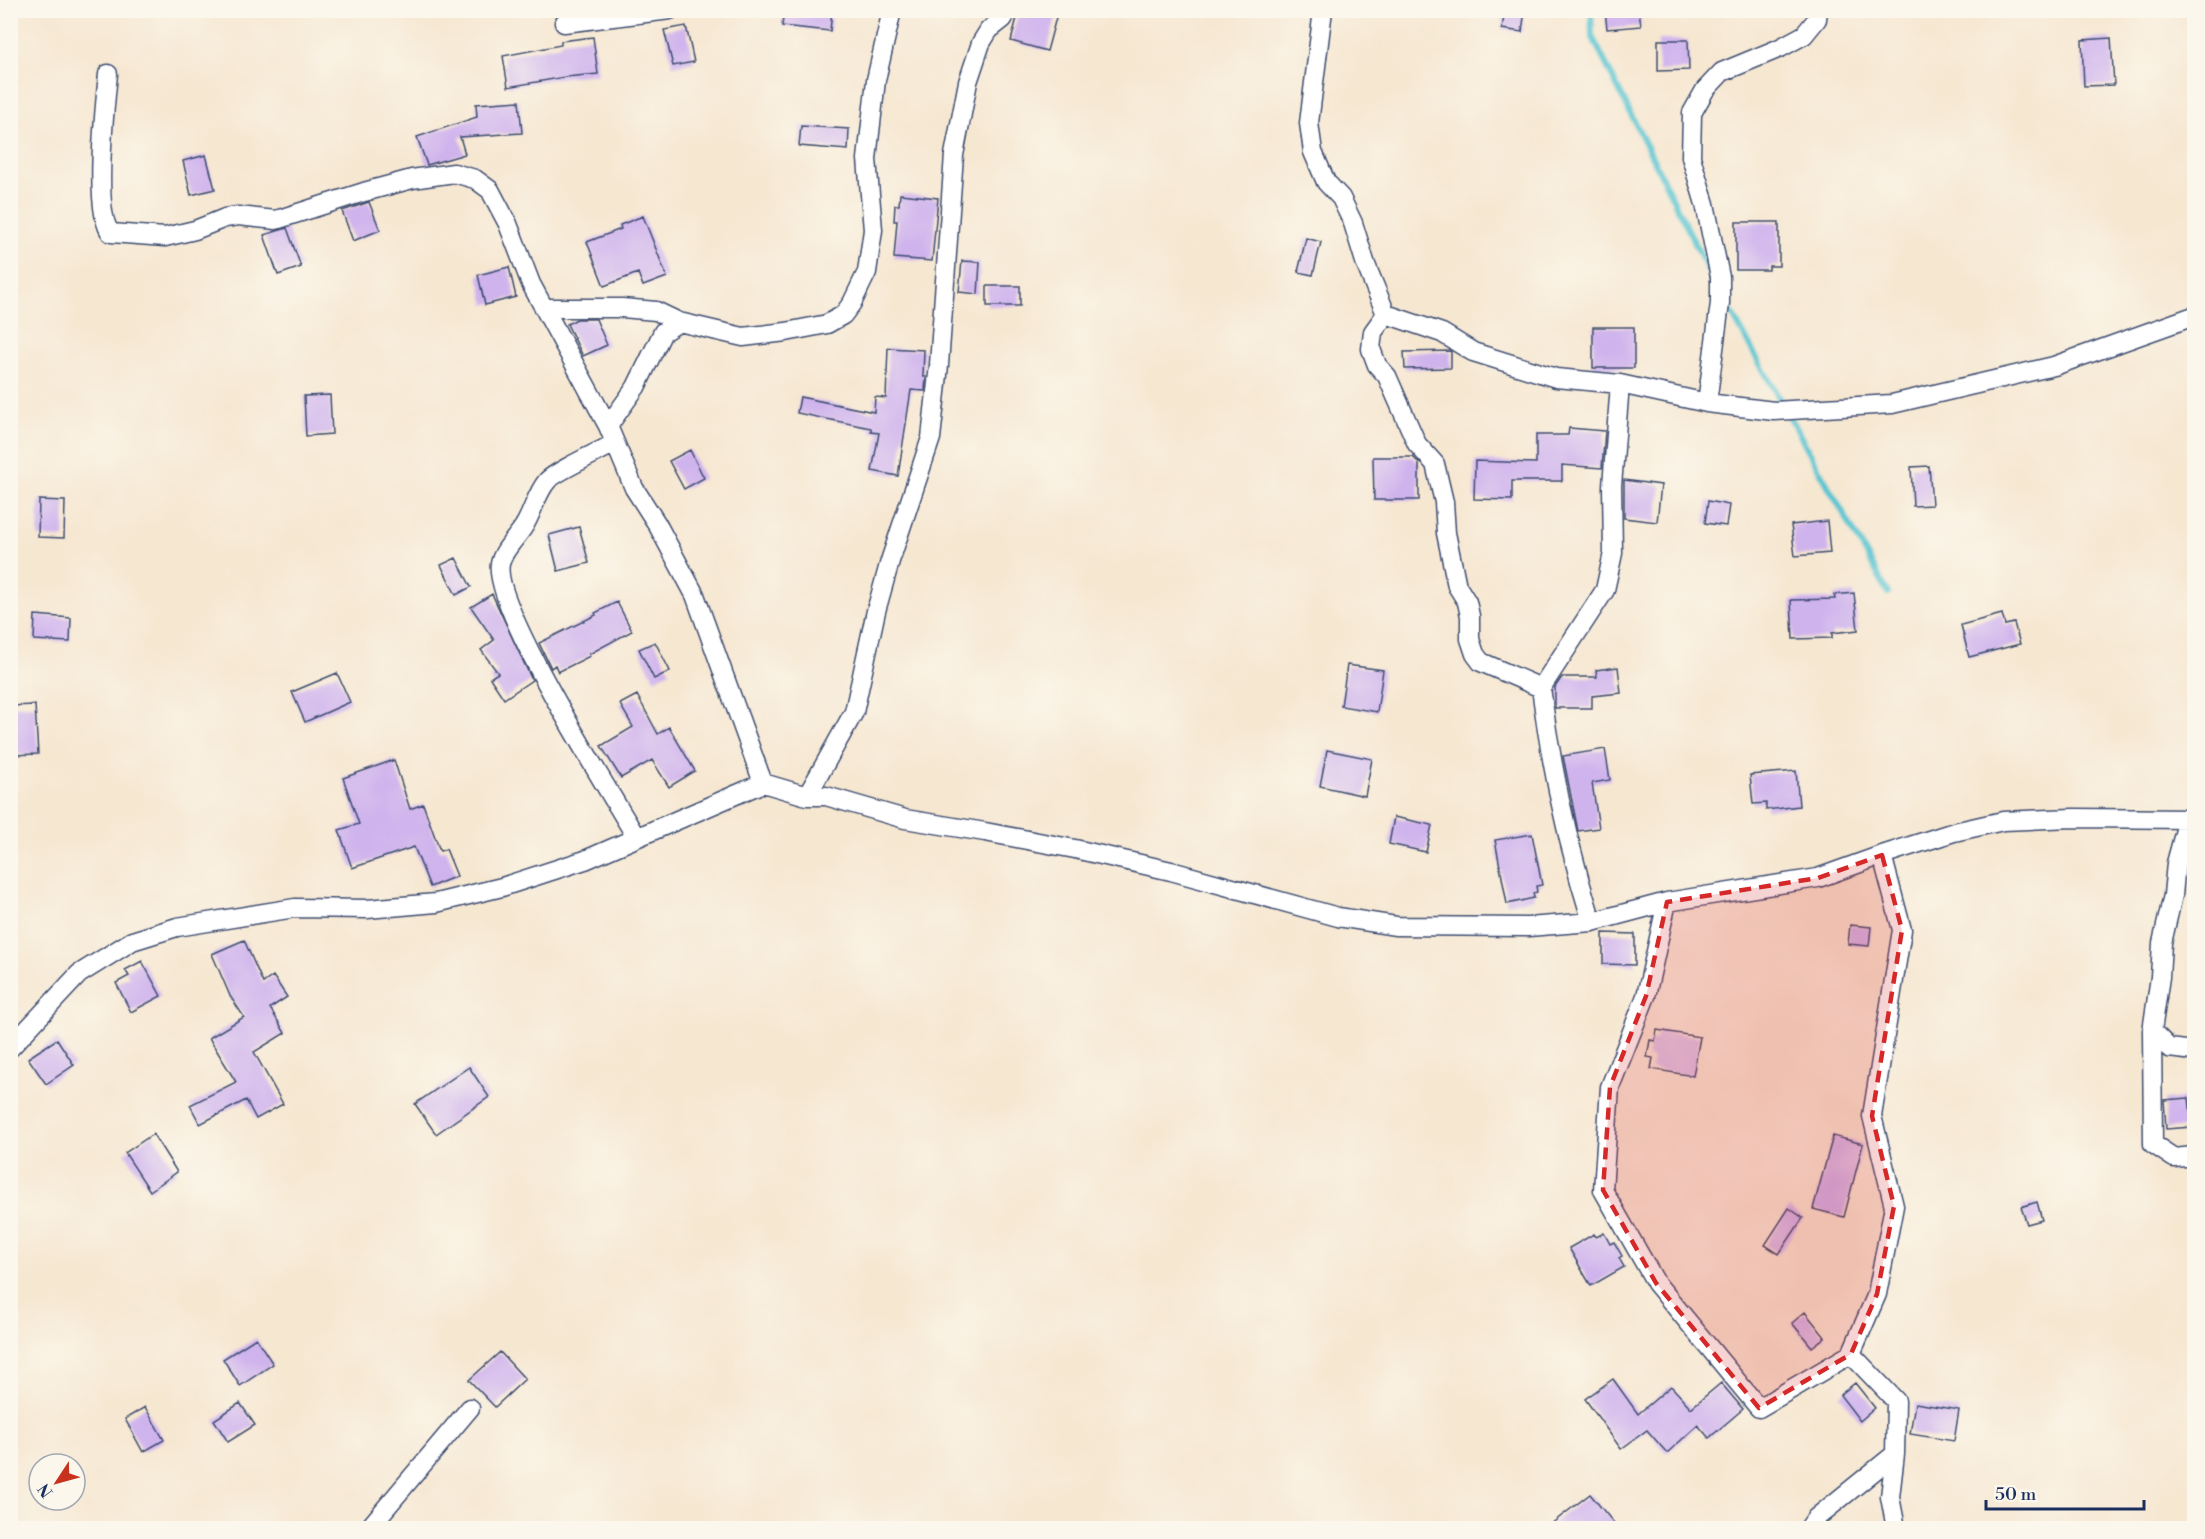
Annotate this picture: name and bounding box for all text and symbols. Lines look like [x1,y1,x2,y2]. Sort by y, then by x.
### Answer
north arrow [27,1452,87,1512]
scale bar [1986,1473,2144,1511]
text: N [34,1479,57,1501]
text: 50 m [1995,1483,2037,1506]

